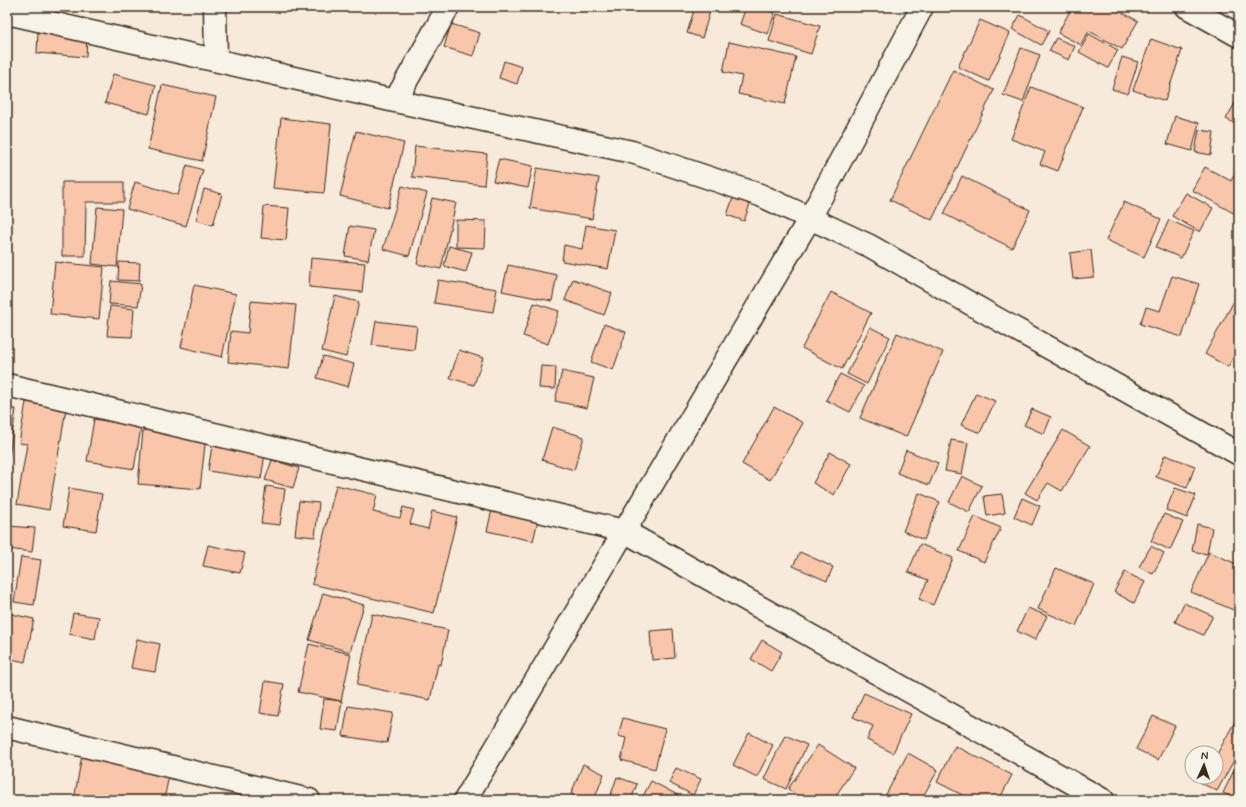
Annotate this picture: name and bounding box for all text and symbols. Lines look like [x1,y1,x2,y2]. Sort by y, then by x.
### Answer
north arrow [1184,745,1224,785]
text: N [1200,749,1208,763]

